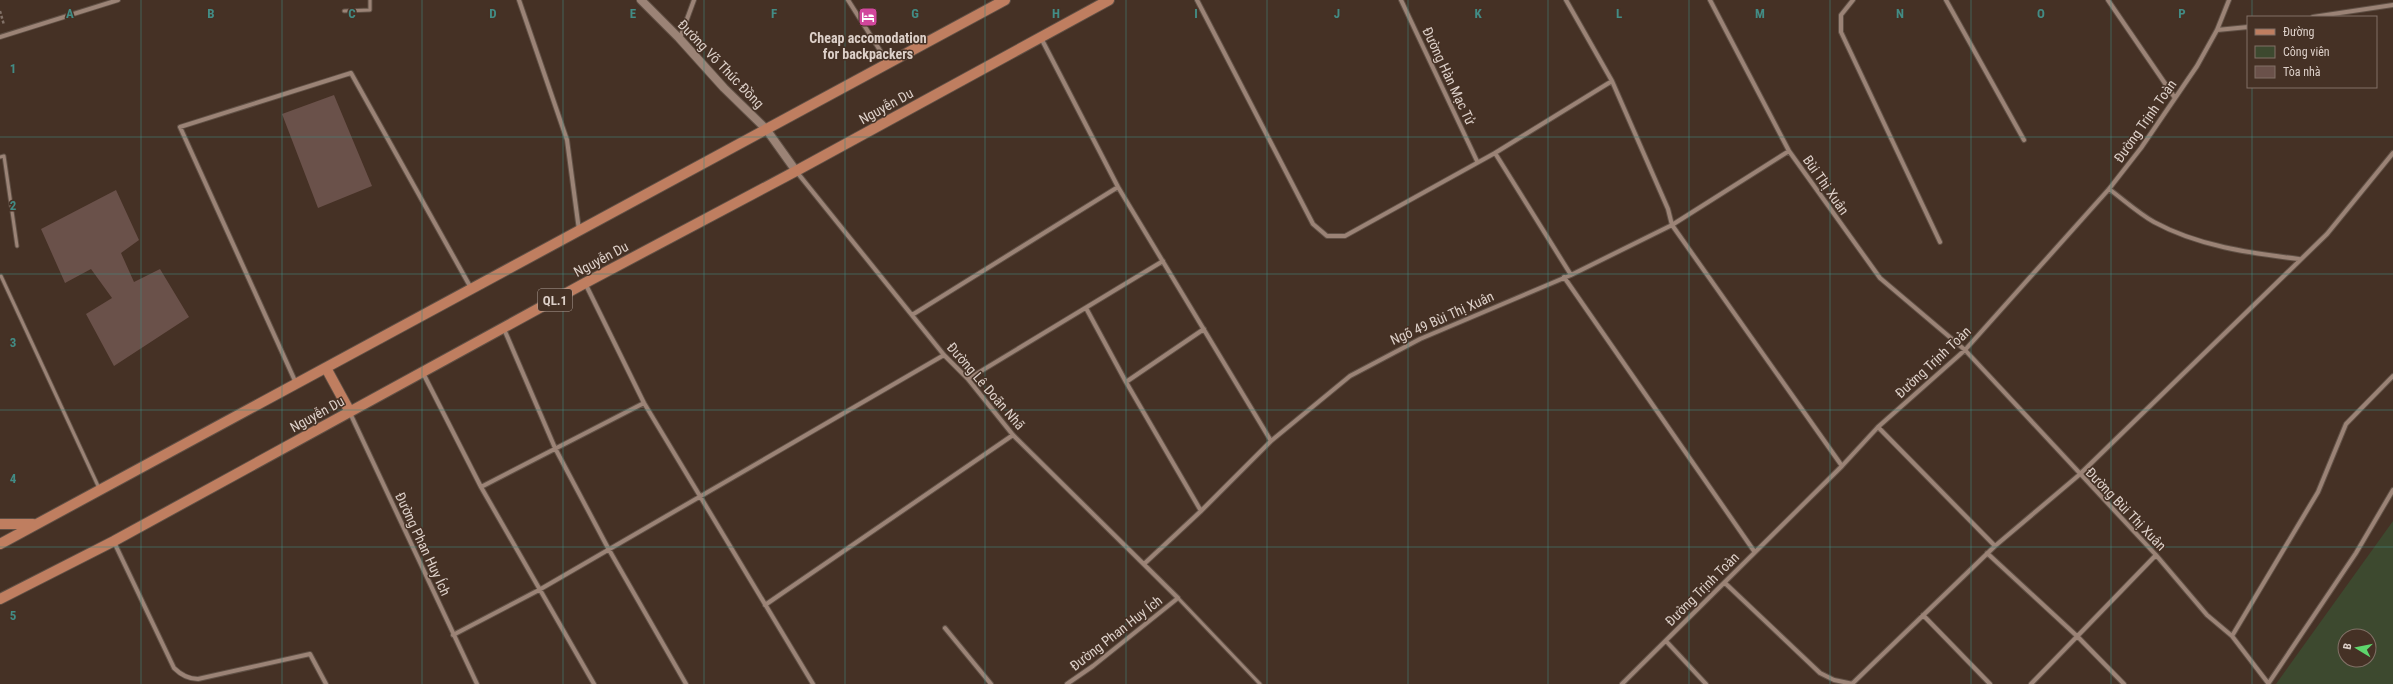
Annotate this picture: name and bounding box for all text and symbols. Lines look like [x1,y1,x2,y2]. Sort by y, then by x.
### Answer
text: A [66,6,74,21]
text: B [207,6,215,21]
text: C [348,6,356,21]
text: D [489,6,497,21]
text: E [630,6,637,21]
text: F [771,6,777,21]
hotel icon: Cheap accomodation for backpackers [857,6,879,28]
text: G [911,6,919,21]
text: H [1052,6,1060,21]
text: I [1194,6,1198,21]
text: J [1334,6,1340,21]
text: K [1474,6,1482,21]
text: L [1616,6,1622,21]
text: M [1755,6,1765,21]
text: N [1896,6,1904,21]
text: O [2037,6,2045,21]
text: P [2178,6,2186,21]
street label: Đường Võ Thúc Đồng [675,16,767,112]
legend [2247,16,2377,88]
street label: Đường Hàn Mạc Tử [1419,24,1479,128]
text: Đường [2283,25,2314,39]
place label: Cheap accomodation for backpackers [809,30,927,62]
text: Công viên [2283,45,2330,59]
text: 1 [10,61,16,76]
text: Tòa nhà [2283,65,2321,79]
street label: Đường Trịnh Toàn [2111,77,2179,165]
street label: Nguyễn Du [856,85,916,127]
street label: Bùi Thị Xuân [1800,152,1852,218]
text: 2 [10,198,17,213]
street label: Nguyễn Du [571,238,631,280]
street label: Ngõ 49 Bùi Thị Xuân [1388,288,1496,348]
road number: QL.1 [538,289,572,311]
street label: Đường Trịnh Toàn [1892,323,1974,401]
text: 3 [10,335,16,350]
street label: Đường Lê Doãn Nhã [944,339,1028,433]
street label: Nguyễn Du [287,393,347,435]
street label: Đường Bùi Thị Xuân [2082,464,2170,554]
text: 4 [10,471,17,486]
street label: Đường Phan Huy Ích [392,489,455,598]
street label: Đường Trịnh Toàn [1662,549,1742,629]
street label: Đường Phan Huy Ích [1066,591,1165,674]
text: 5 [10,608,17,623]
north arrow [2337,628,2377,668]
text: B [2341,642,2355,651]

